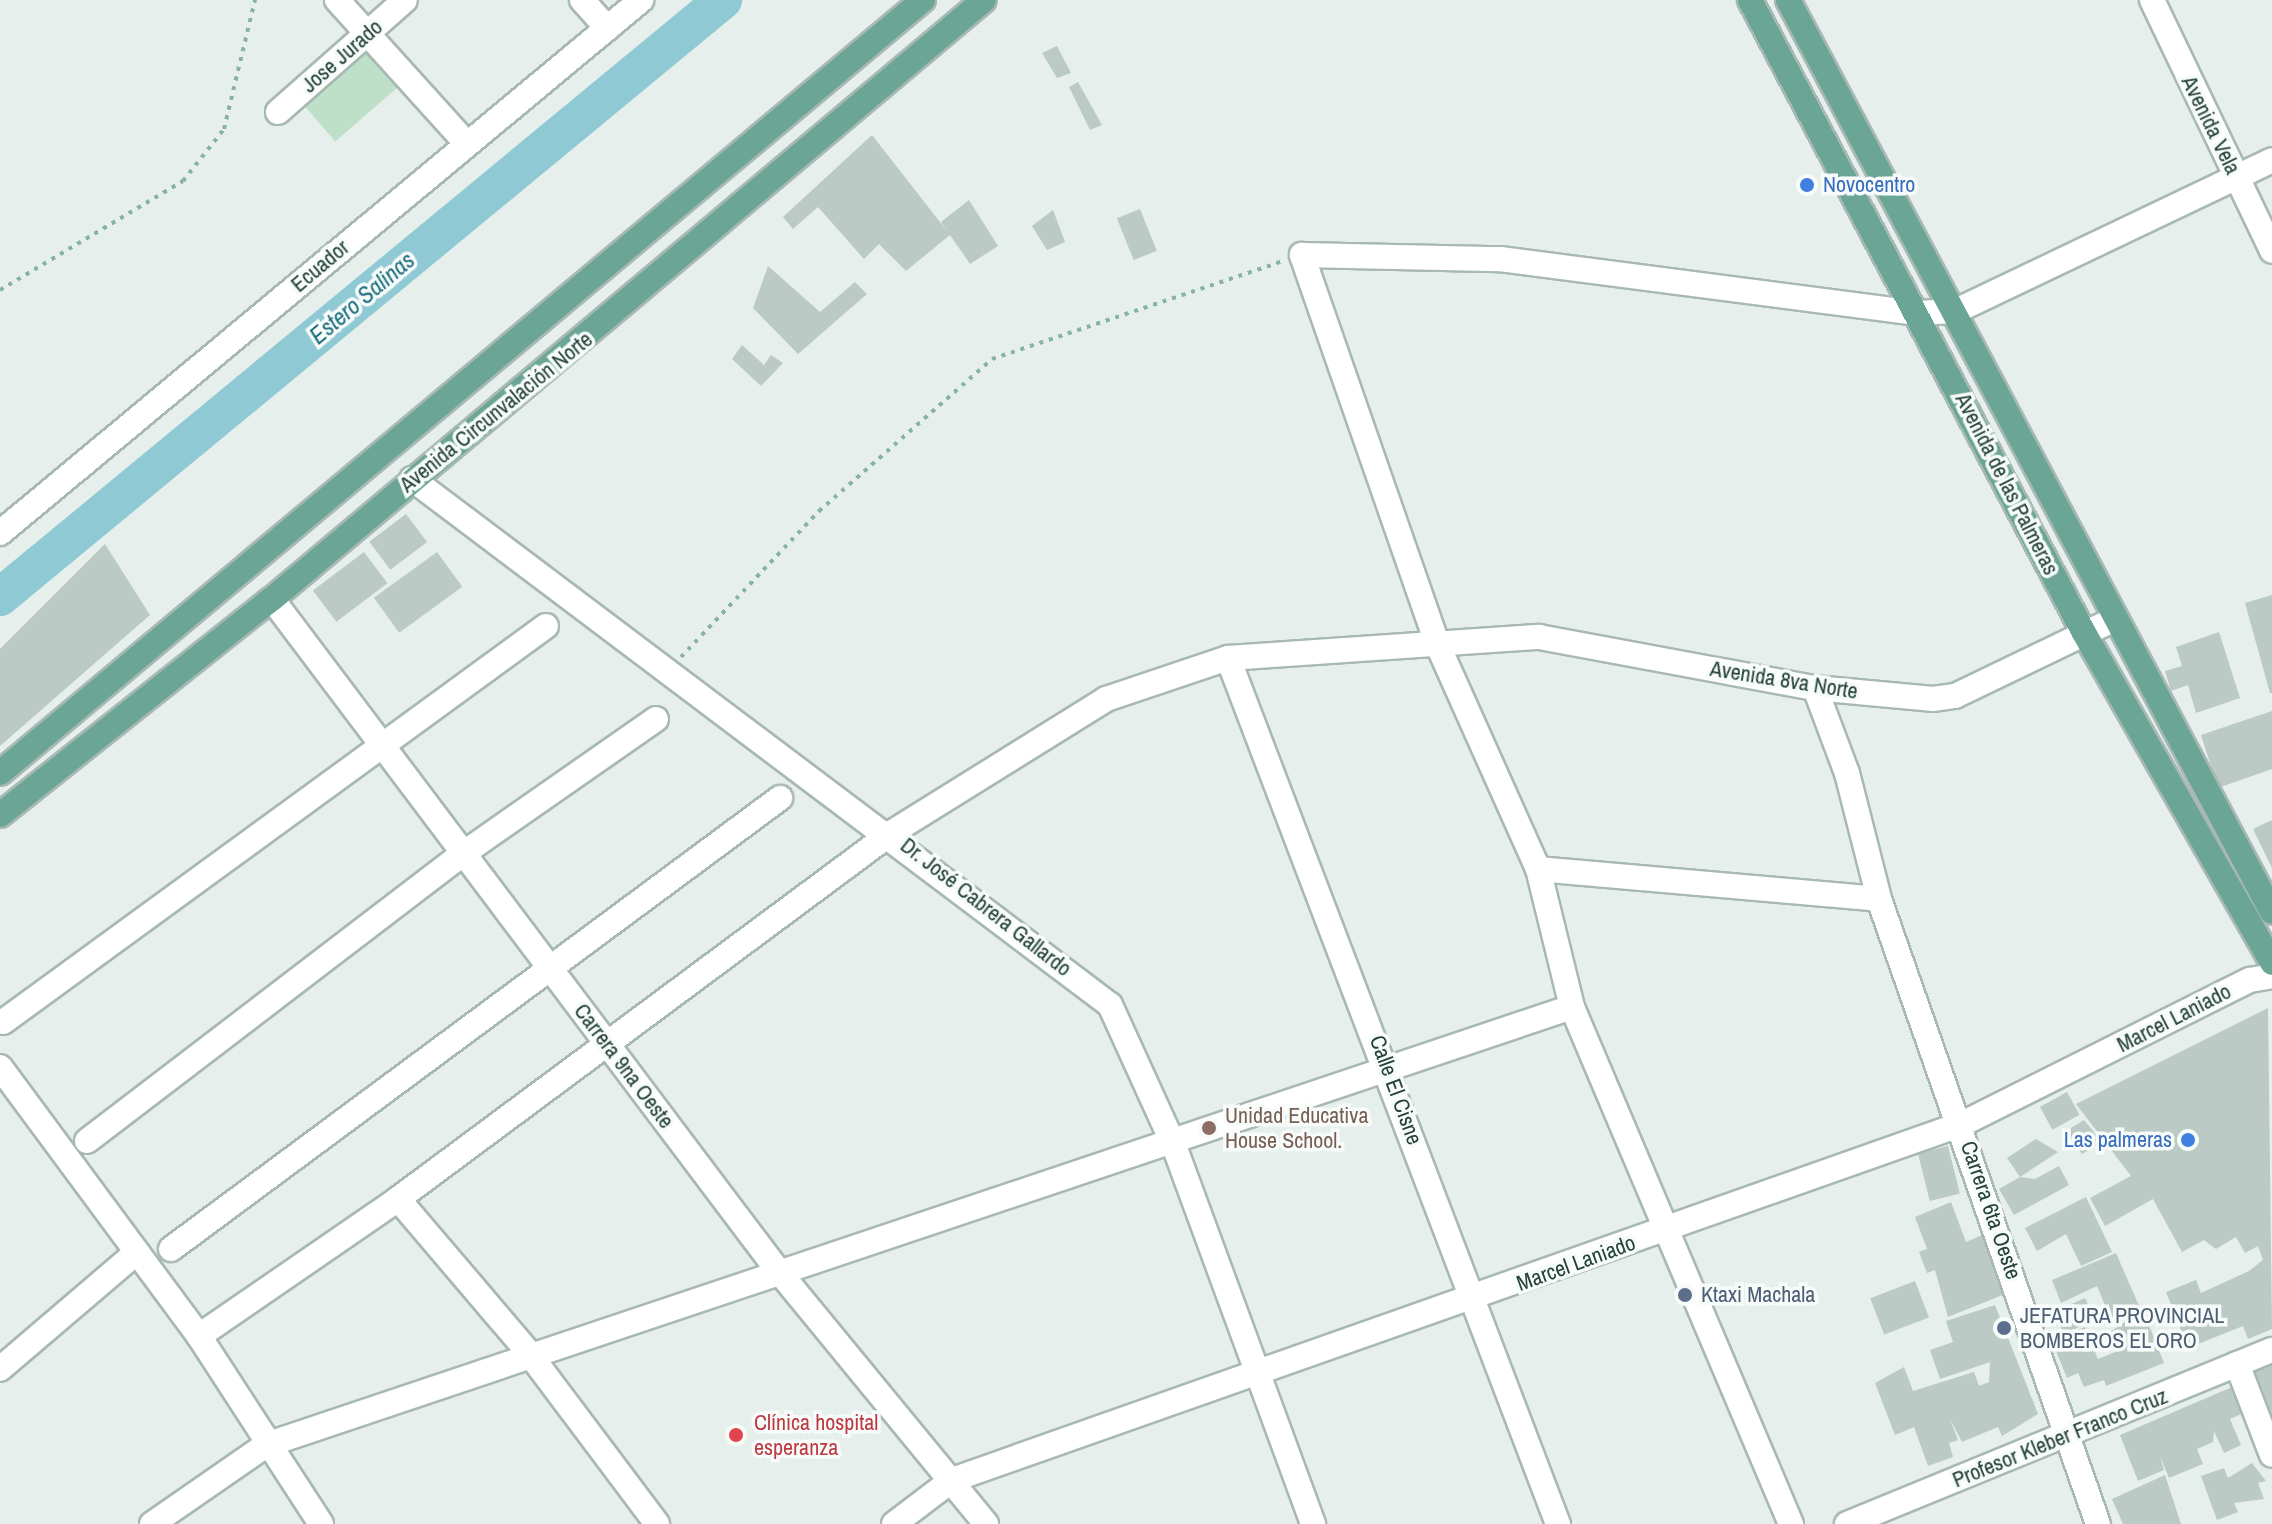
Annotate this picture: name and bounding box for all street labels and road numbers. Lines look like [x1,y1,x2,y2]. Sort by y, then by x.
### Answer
street label: Jose Jurado [296,14,388,98]
street label: Avenida Vela [2176,72,2246,178]
street label: Ecuador [286,234,354,298]
street label: Avenida Circunvalación Norte [394,326,598,498]
street label: Avenida de las Palmeras [1950,389,2064,579]
street label: Avenida 8va Norte [1708,655,1860,705]
street label: Dr. José Cabrera Gallardo [895,832,1077,982]
street label: Marcel Laniado [2113,978,2235,1058]
street label: Carrera 9na Oeste [569,998,679,1134]
street label: Calle El Cisne [1364,1032,1428,1148]
street label: Carrera 6ta Oeste [1955,1137,2027,1283]
street label: Marcel Laniado [1513,1229,1639,1297]
street label: Profesor Kleber Franco Cruz [1949,1383,2171,1493]

